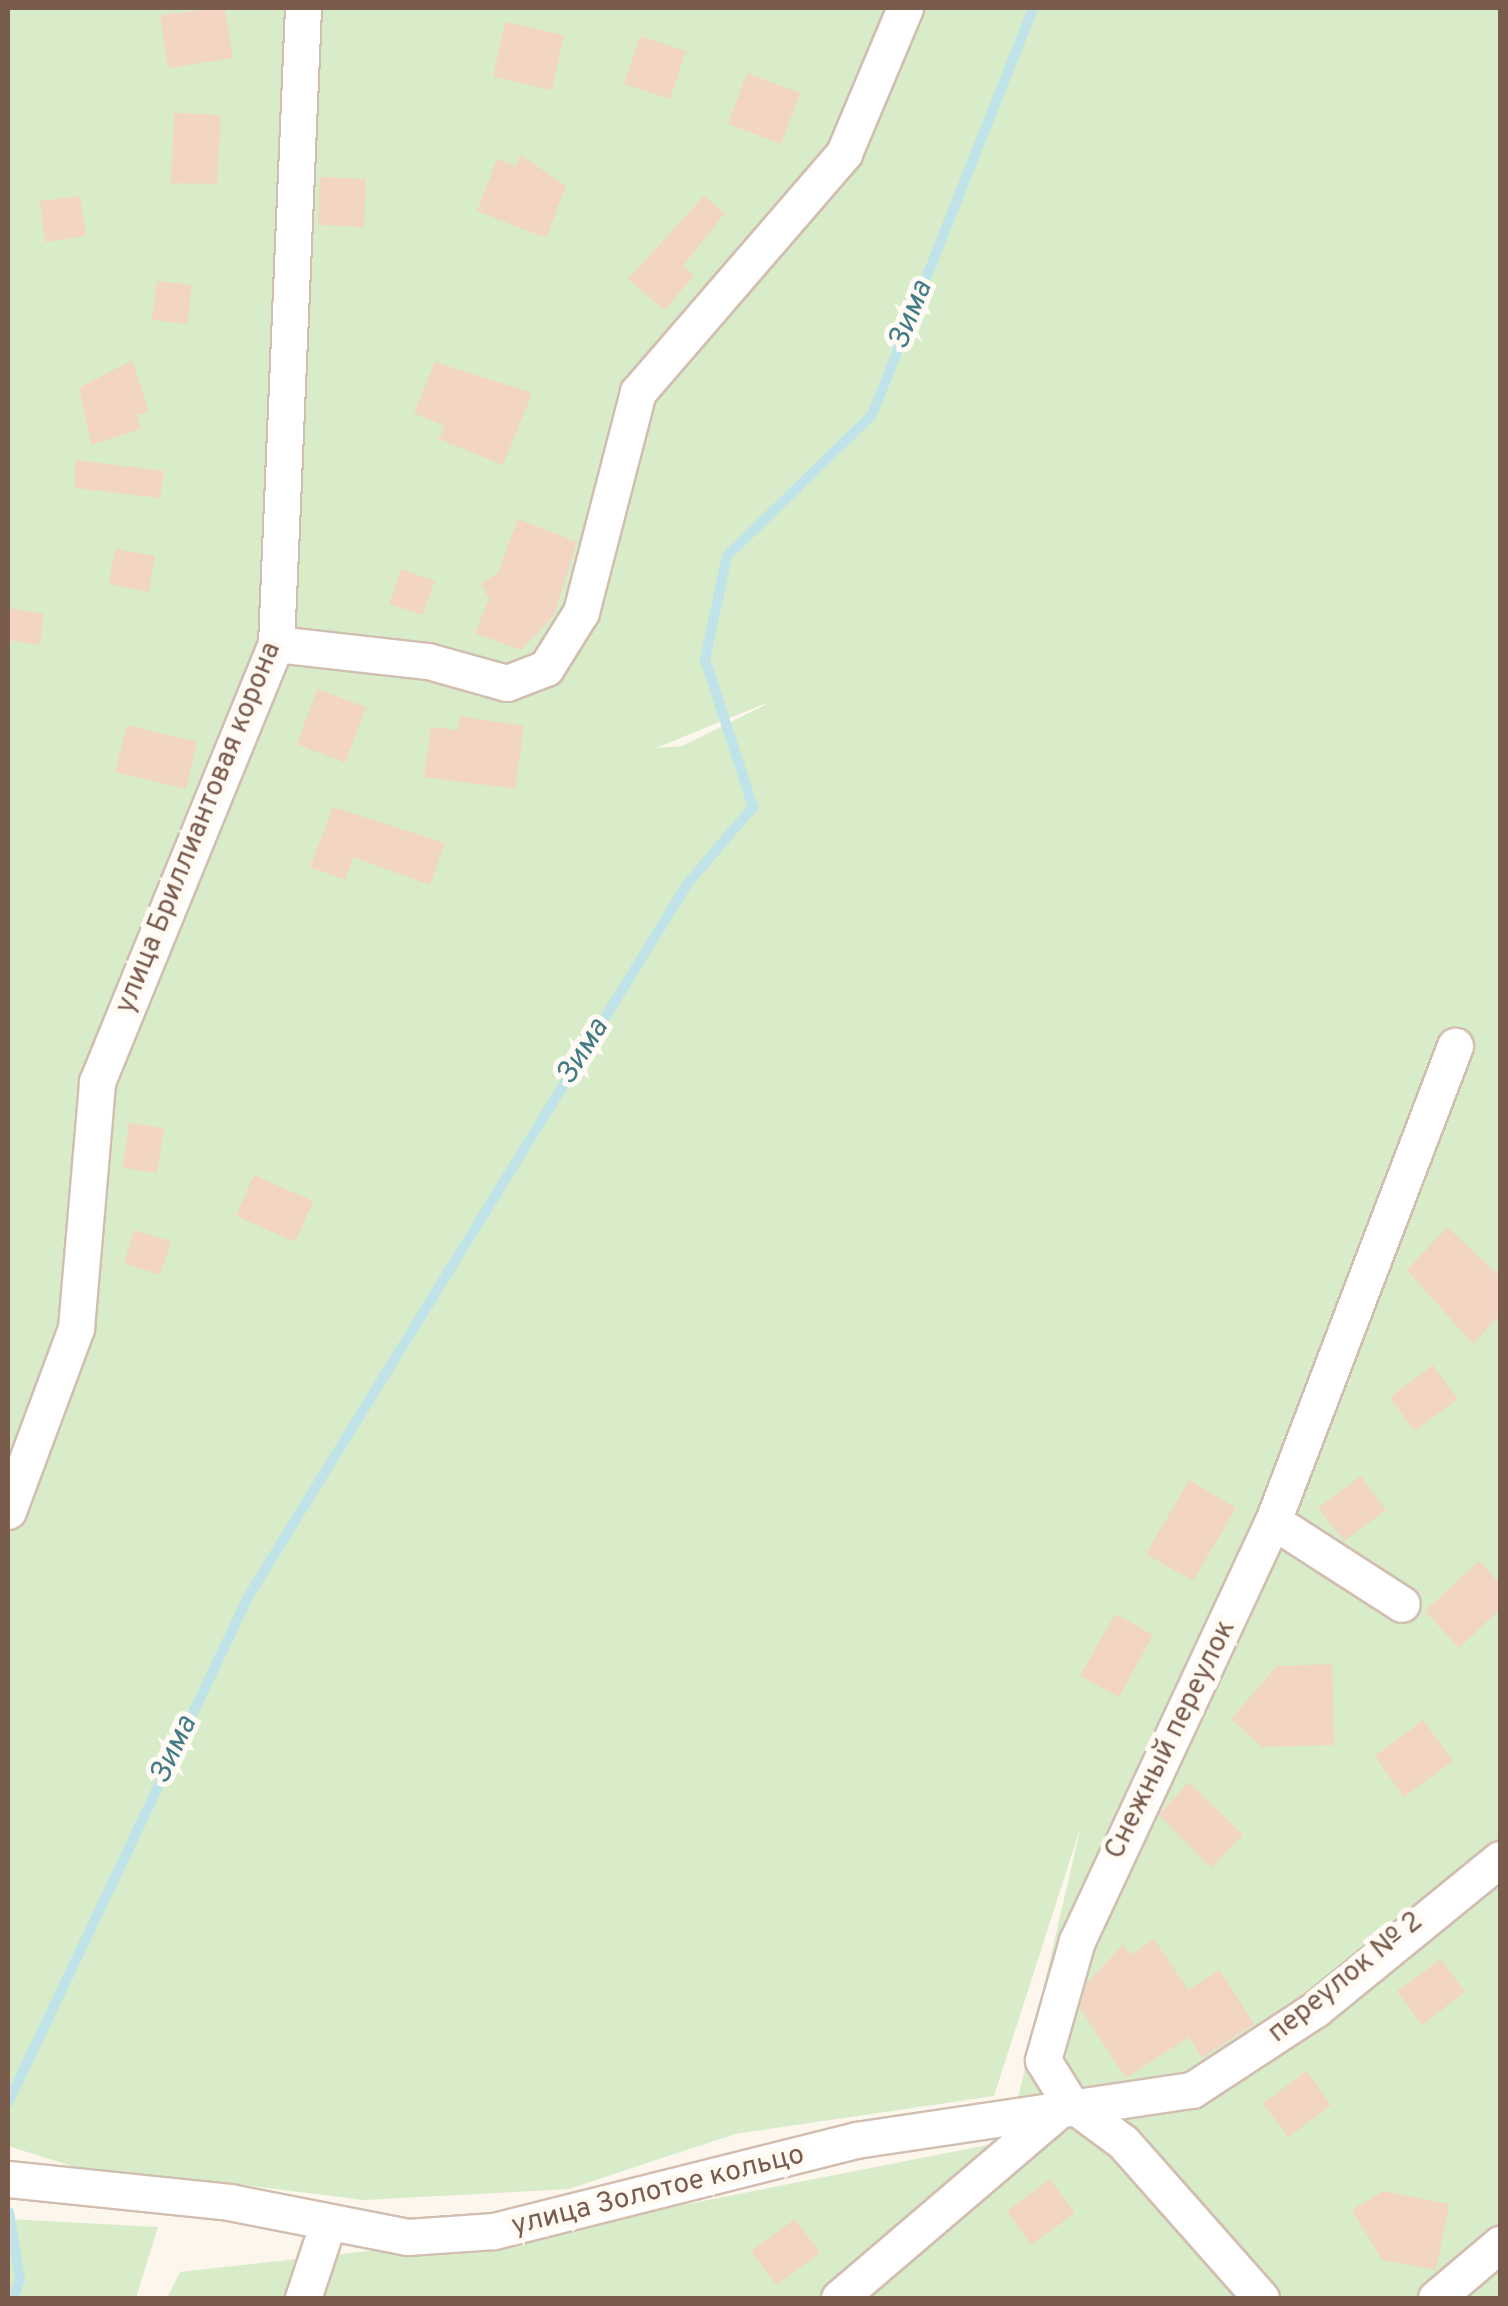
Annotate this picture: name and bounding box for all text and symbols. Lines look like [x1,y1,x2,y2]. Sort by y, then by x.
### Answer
water label: Зима [882,276,942,354]
street label: улица Бриллиантовая корона [109,638,289,1018]
water label: Зима [550,1013,618,1091]
street label: Снежный переулок [1099,1615,1243,1865]
water label: Зима [144,1711,206,1789]
street label: переулок № 2 [1262,1905,1430,2051]
street label: улица Золотое кольцо [508,2138,808,2244]

